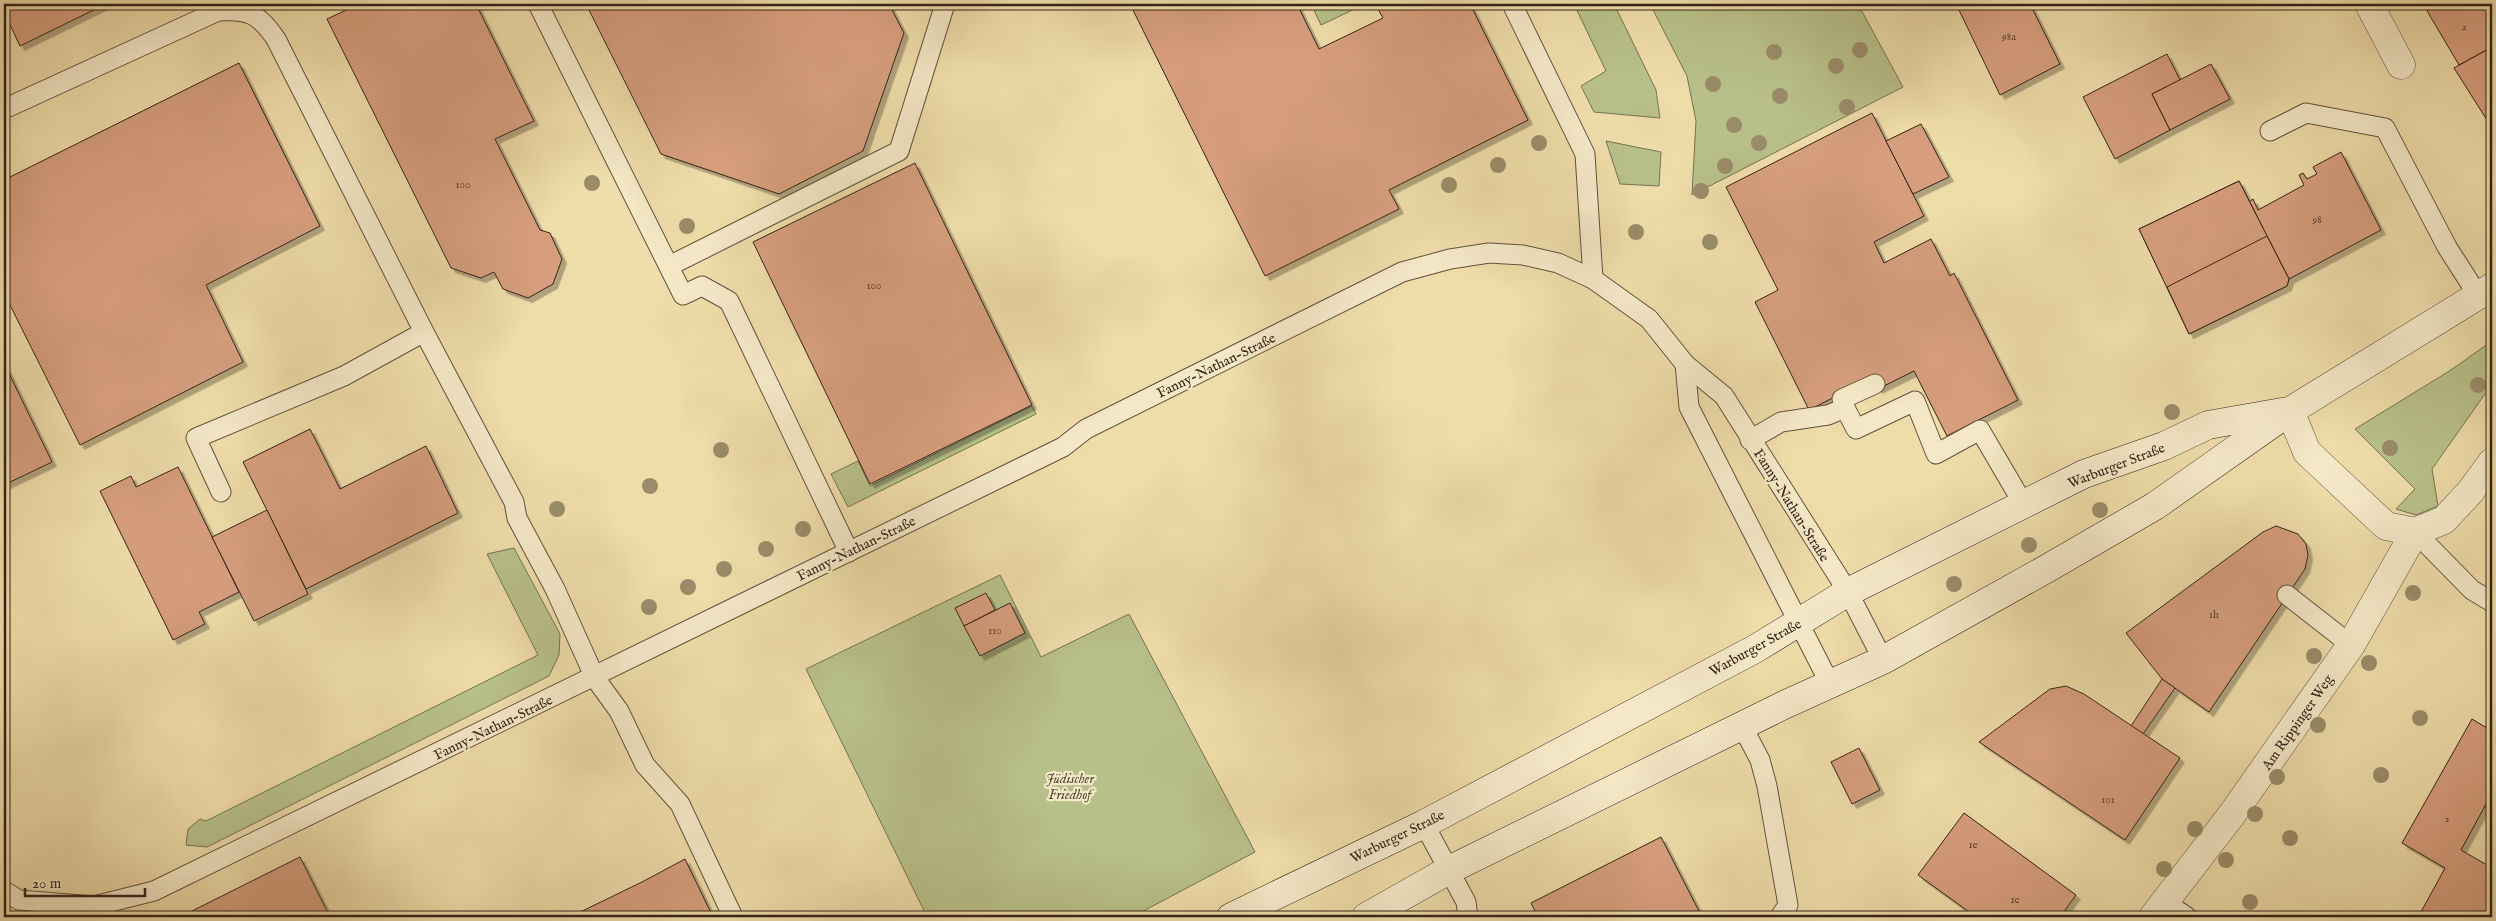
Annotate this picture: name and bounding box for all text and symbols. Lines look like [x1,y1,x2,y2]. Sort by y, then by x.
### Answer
house number: 2 [2461,20,2467,34]
house number: 98a [2001,30,2016,44]
house number: 100 [456,178,470,192]
house number: 98 [2311,213,2322,227]
house number: 100 [867,279,881,293]
street label: Fanny-Nathan-Straße [1154,329,1279,402]
street label: Warburger Straße [2065,439,2168,493]
street label: Fanny-Nathan-Straße [1749,446,1833,566]
street label: Fanny-Nathan-Straße [794,512,919,585]
house number: 1h [2209,608,2219,622]
street label: Warburger Straße [1706,615,1805,681]
house number: 110 [988,624,1002,638]
street label: Am Rippinger Weg [2258,671,2338,775]
street label: Fanny-Nathan-Straße [431,691,556,764]
park label: Jüdischer Friedhof [1046,770,1095,804]
house number: 101 [2101,793,2115,807]
street label: Warburger Straße [1347,806,1448,867]
house number: 2 [2444,812,2450,826]
house number: 1e [1968,838,1978,852]
scale bar [25,866,145,898]
text: 20 m [32,874,62,893]
house number: 1e [2010,893,2020,907]

